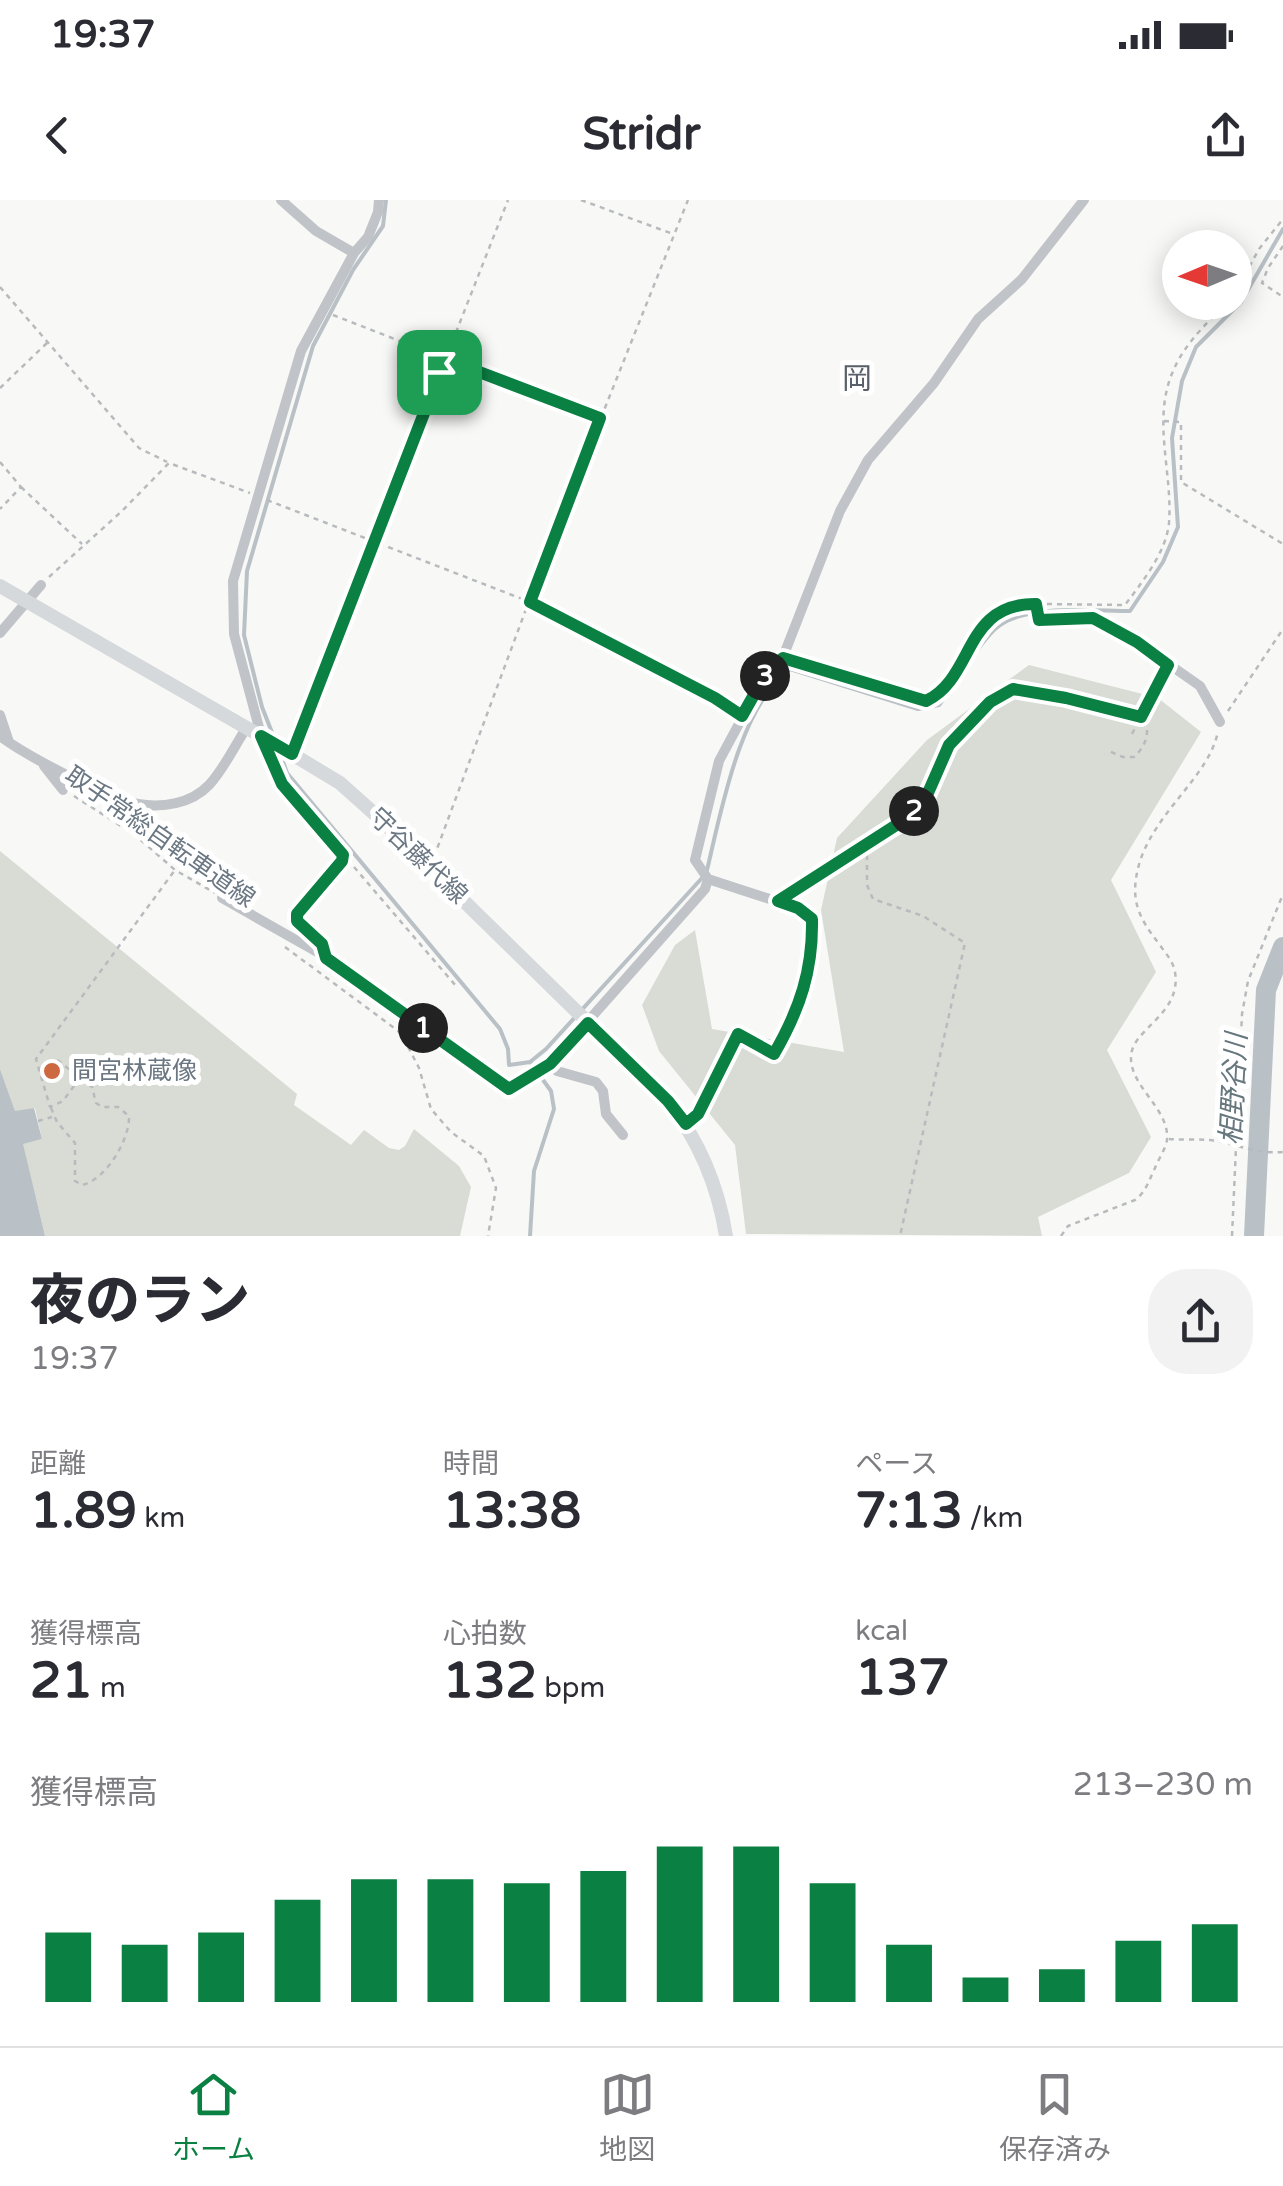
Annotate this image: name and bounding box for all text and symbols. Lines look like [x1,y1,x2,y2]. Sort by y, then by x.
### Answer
text: 19:37 [50,12,155,58]
icon: back [30,108,85,163]
text: Stridr [583,108,701,162]
icon: share [1198,108,1253,163]
north arrow [1162,230,1252,320]
map controls [1162,230,1252,320]
pin [397,330,482,415]
icon: arrive [412,345,467,400]
district label: 岡 [842,361,872,398]
pin: 3 [740,651,790,701]
text: 3 [756,659,774,693]
street label: 取手常総自転車道線 [59,760,261,914]
pin: 2 [889,786,939,836]
text: 2 [905,794,923,828]
street label: 守谷藤代線 [363,802,473,910]
pin: 1 [398,1003,448,1053]
text: 1 [414,1011,432,1045]
water label: 相野谷川 [1214,1029,1254,1146]
place label: 間宮林蔵像 [72,1056,197,1086]
marker: 間宮林蔵像 [41,1060,63,1082]
text: 夜のラン [30,1269,250,1335]
button: share [1148,1269,1253,1374]
text: 19:37 [30,1340,119,1378]
text: 距離 [30,1447,86,1481]
text: 時間 [443,1447,499,1481]
text: ペース [855,1447,938,1481]
text: 1.89 [30,1481,137,1541]
text: 13:38 [443,1481,581,1541]
text: 7:13 [855,1481,963,1541]
text: km [137,1501,185,1535]
text: /km [963,1501,1023,1535]
text: kcal [855,1614,908,1648]
text: 獲得標高 [30,1617,142,1651]
text: 心拍数 [443,1617,527,1651]
text: 137 [855,1648,950,1708]
text: 21 [30,1651,93,1711]
text: 132 [443,1651,537,1711]
text: m [93,1671,126,1705]
text: bpm [537,1671,605,1705]
text: 213–230 m [1073,1766,1253,1804]
text: 獲得標高 [30,1774,158,1812]
tab: ホーム [172,2067,255,2167]
tab: 地図 [599,2067,655,2167]
tab: 保存済み [999,2067,1111,2167]

